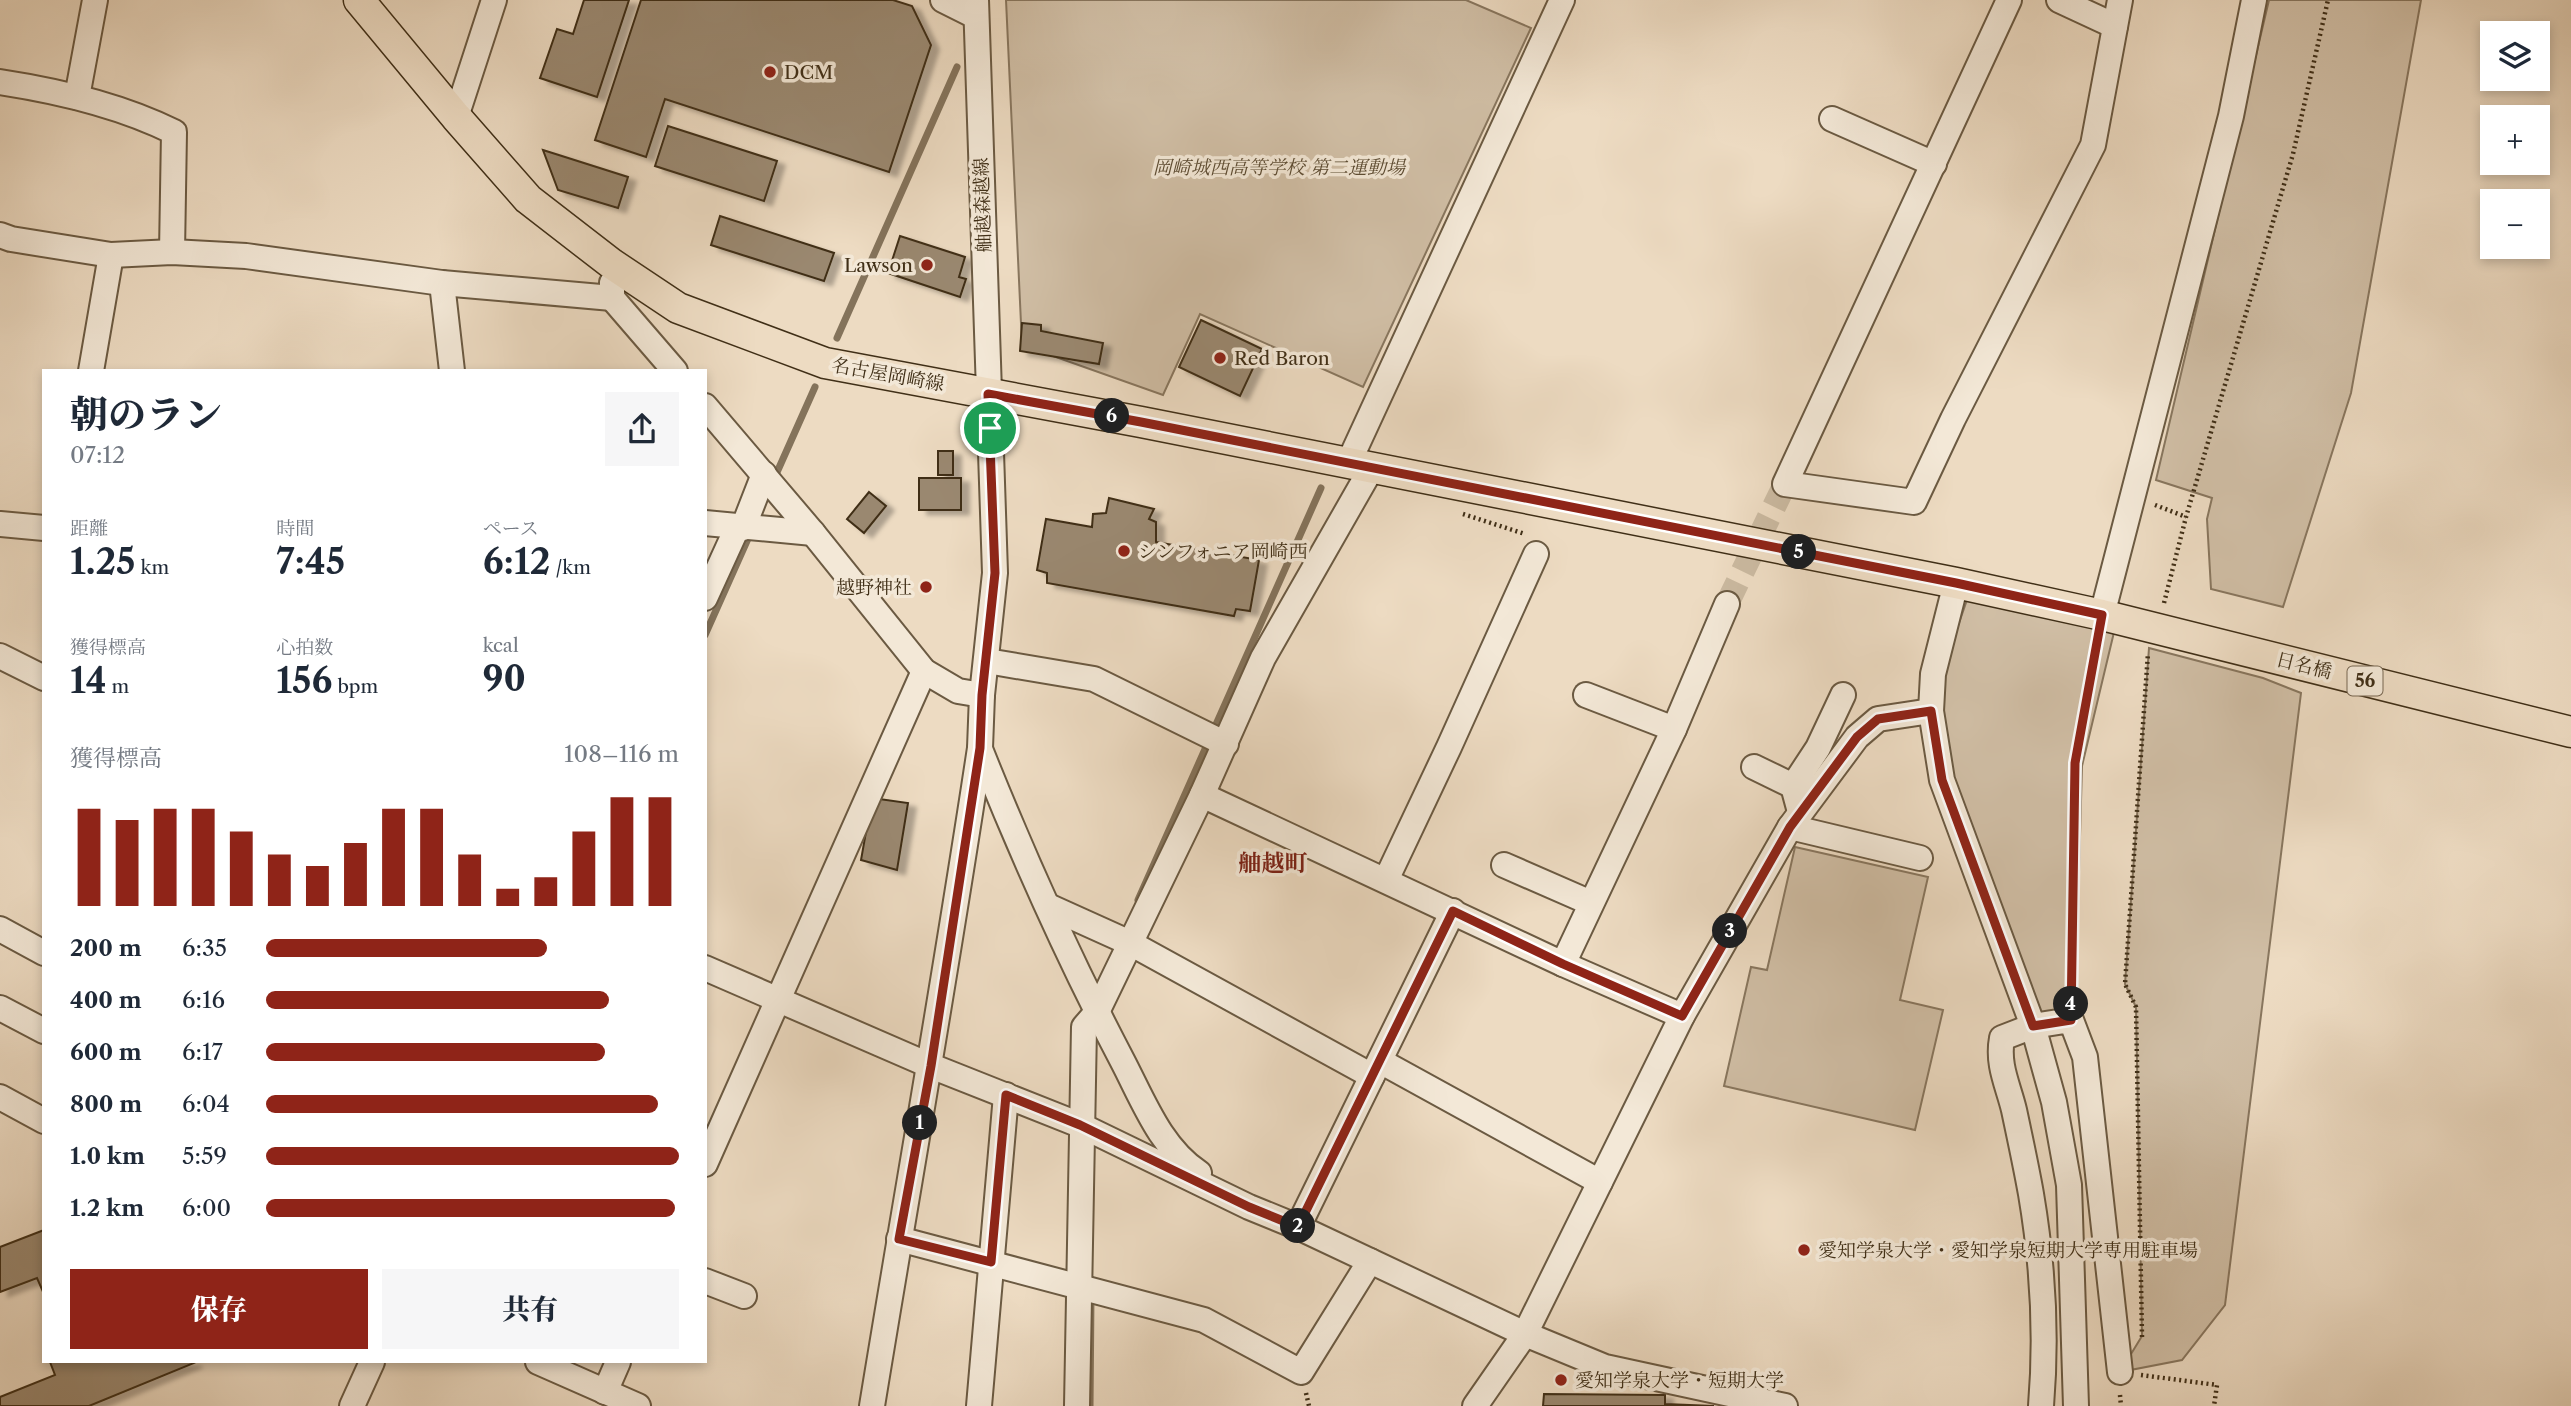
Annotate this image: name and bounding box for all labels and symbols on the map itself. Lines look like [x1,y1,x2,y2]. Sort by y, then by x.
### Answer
place label: DCM [784,61,833,84]
marker: DCM [762,64,778,80]
park label: 岡崎城西高等学校 第二運動場 [1153,156,1407,179]
street label: 舳越森越線 [969,157,996,253]
place label: Lawson [844,254,913,277]
marker: Lawson [919,257,935,273]
place label: Red Baron [1234,347,1330,370]
marker: Red Baron [1212,350,1228,366]
street label: 名古屋岡崎線 [830,353,946,396]
pin [960,398,1020,458]
pin: 6 [1094,398,1130,434]
pin: 5 [1782,534,1816,570]
place label: シンフォニア岡崎西 [1138,540,1308,563]
marker: シンフォニア岡崎西 [1116,543,1132,559]
place label: 越野神社 [836,576,912,599]
marker: 越野神社 [918,579,934,595]
street label: 日名橋 [2273,647,2334,684]
road number: 56 [2348,666,2382,696]
district label: 舳越町 [1239,849,1308,877]
pin: 3 [1712,914,1748,948]
pin: 4 [2054,986,2088,1021]
pin: 1 [902,1106,937,1140]
pin: 2 [1280,1208,1316,1244]
place label: 愛知学泉大学・愛知学泉短期大学専用駐車場 [1818,1239,2198,1262]
marker: 愛知学泉大学・愛知学泉短期大学専用駐車場 [1796,1242,1812,1258]
place label: 愛知学泉大学・短期大学 [1575,1369,1784,1392]
marker: 愛知学泉大学・短期大学 [1553,1372,1569,1388]

